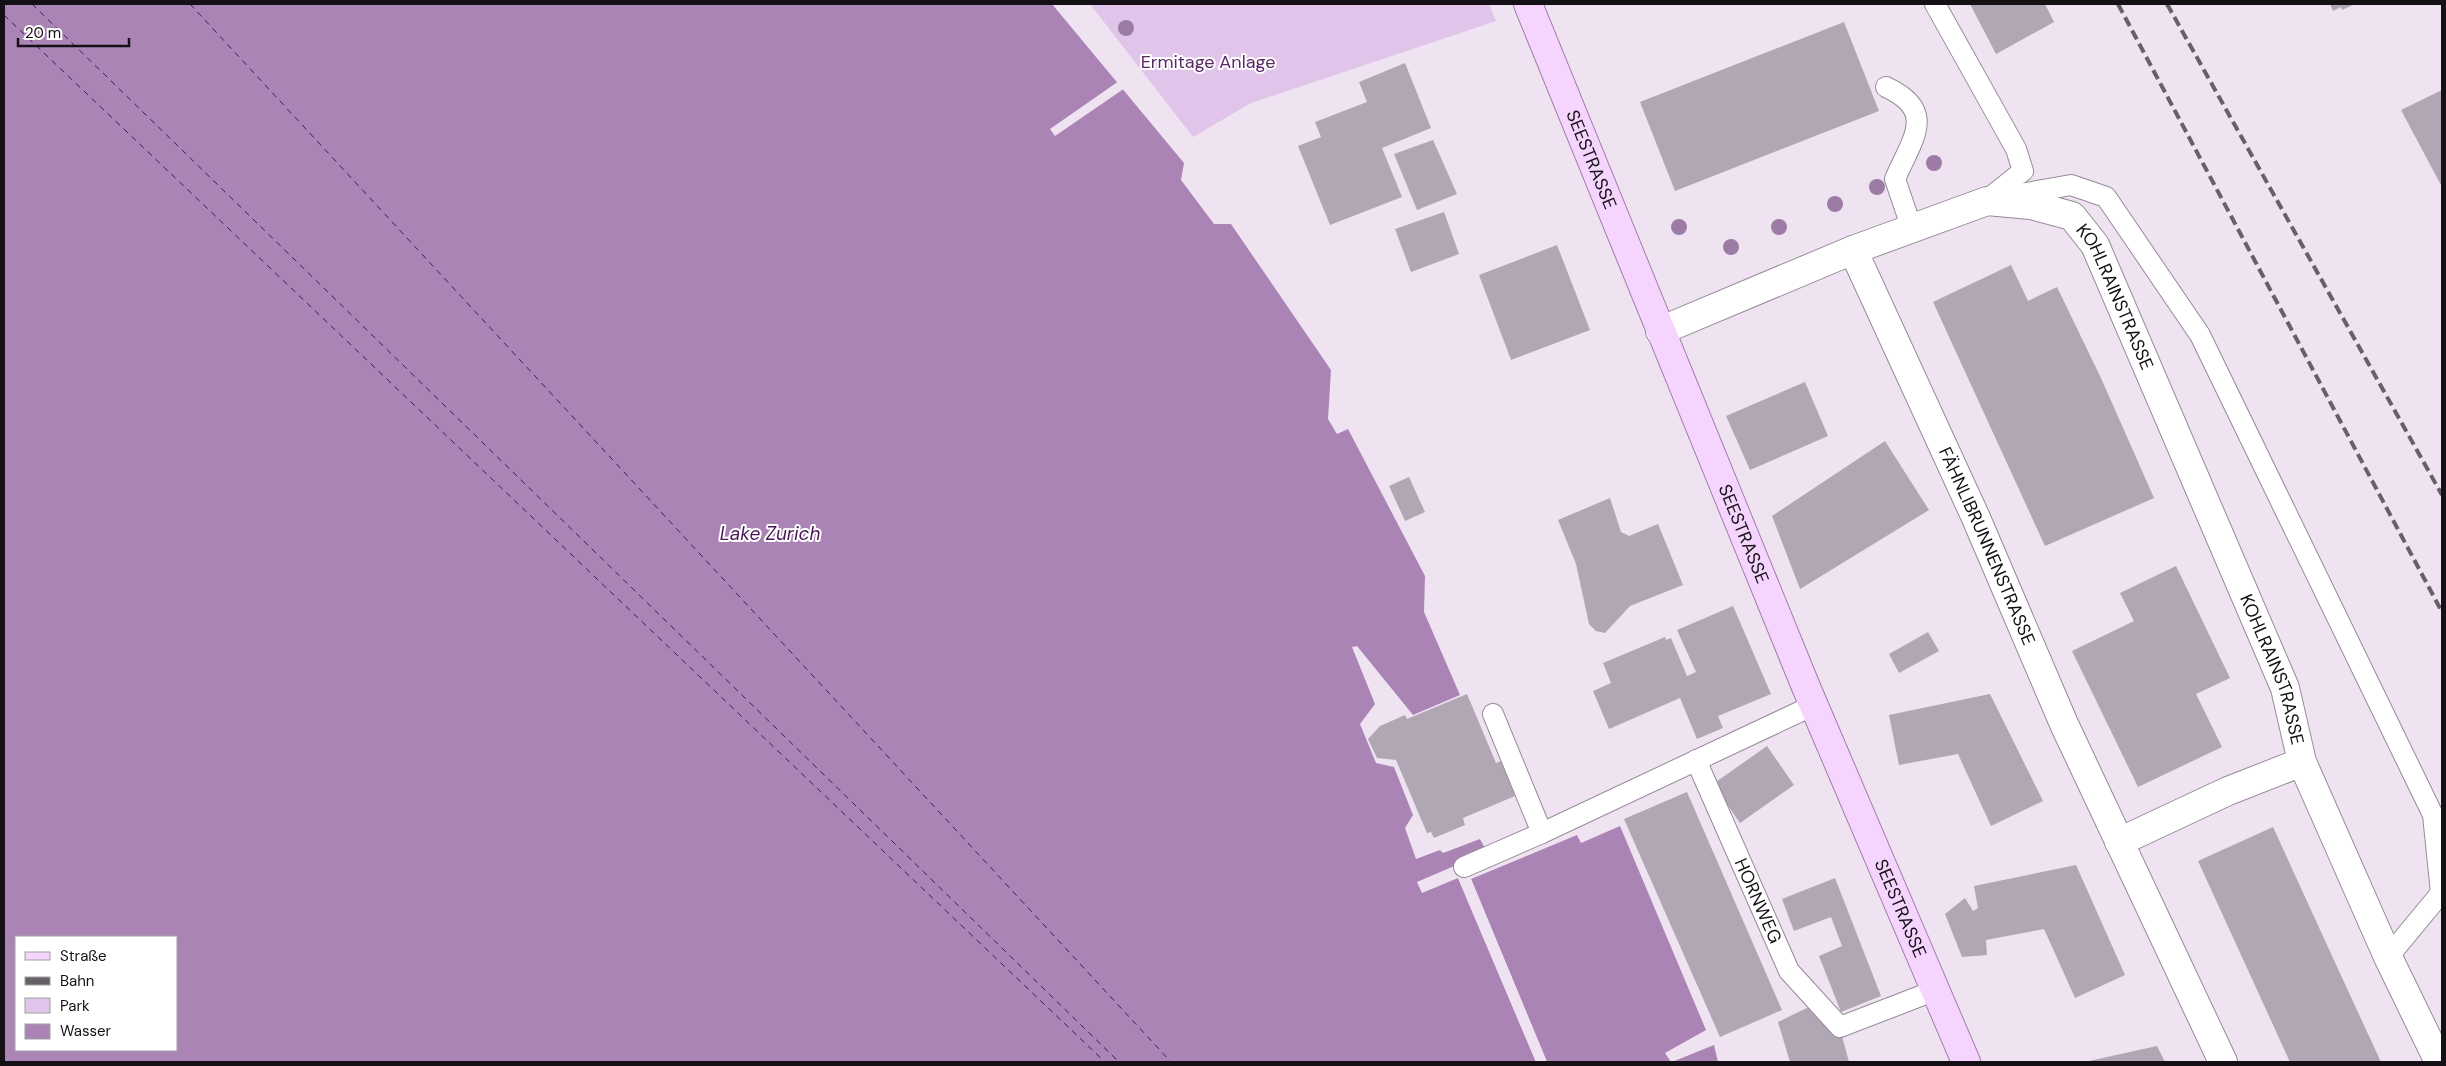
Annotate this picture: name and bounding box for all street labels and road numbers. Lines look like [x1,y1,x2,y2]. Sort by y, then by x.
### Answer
street label: SEESTRASSE [1560,107,1622,213]
street label: KOHLRAINSTRASSE [2071,219,2159,374]
street label: FÄHNLIBRUNNENSTRASSE [1933,443,2041,649]
street label: SEESTRASSE [1713,481,1775,587]
street label: KOHLRAINSTRASSE [2234,590,2310,747]
street label: HORNWEG [1729,855,1787,947]
street label: SEESTRASSE [1869,855,1932,961]

